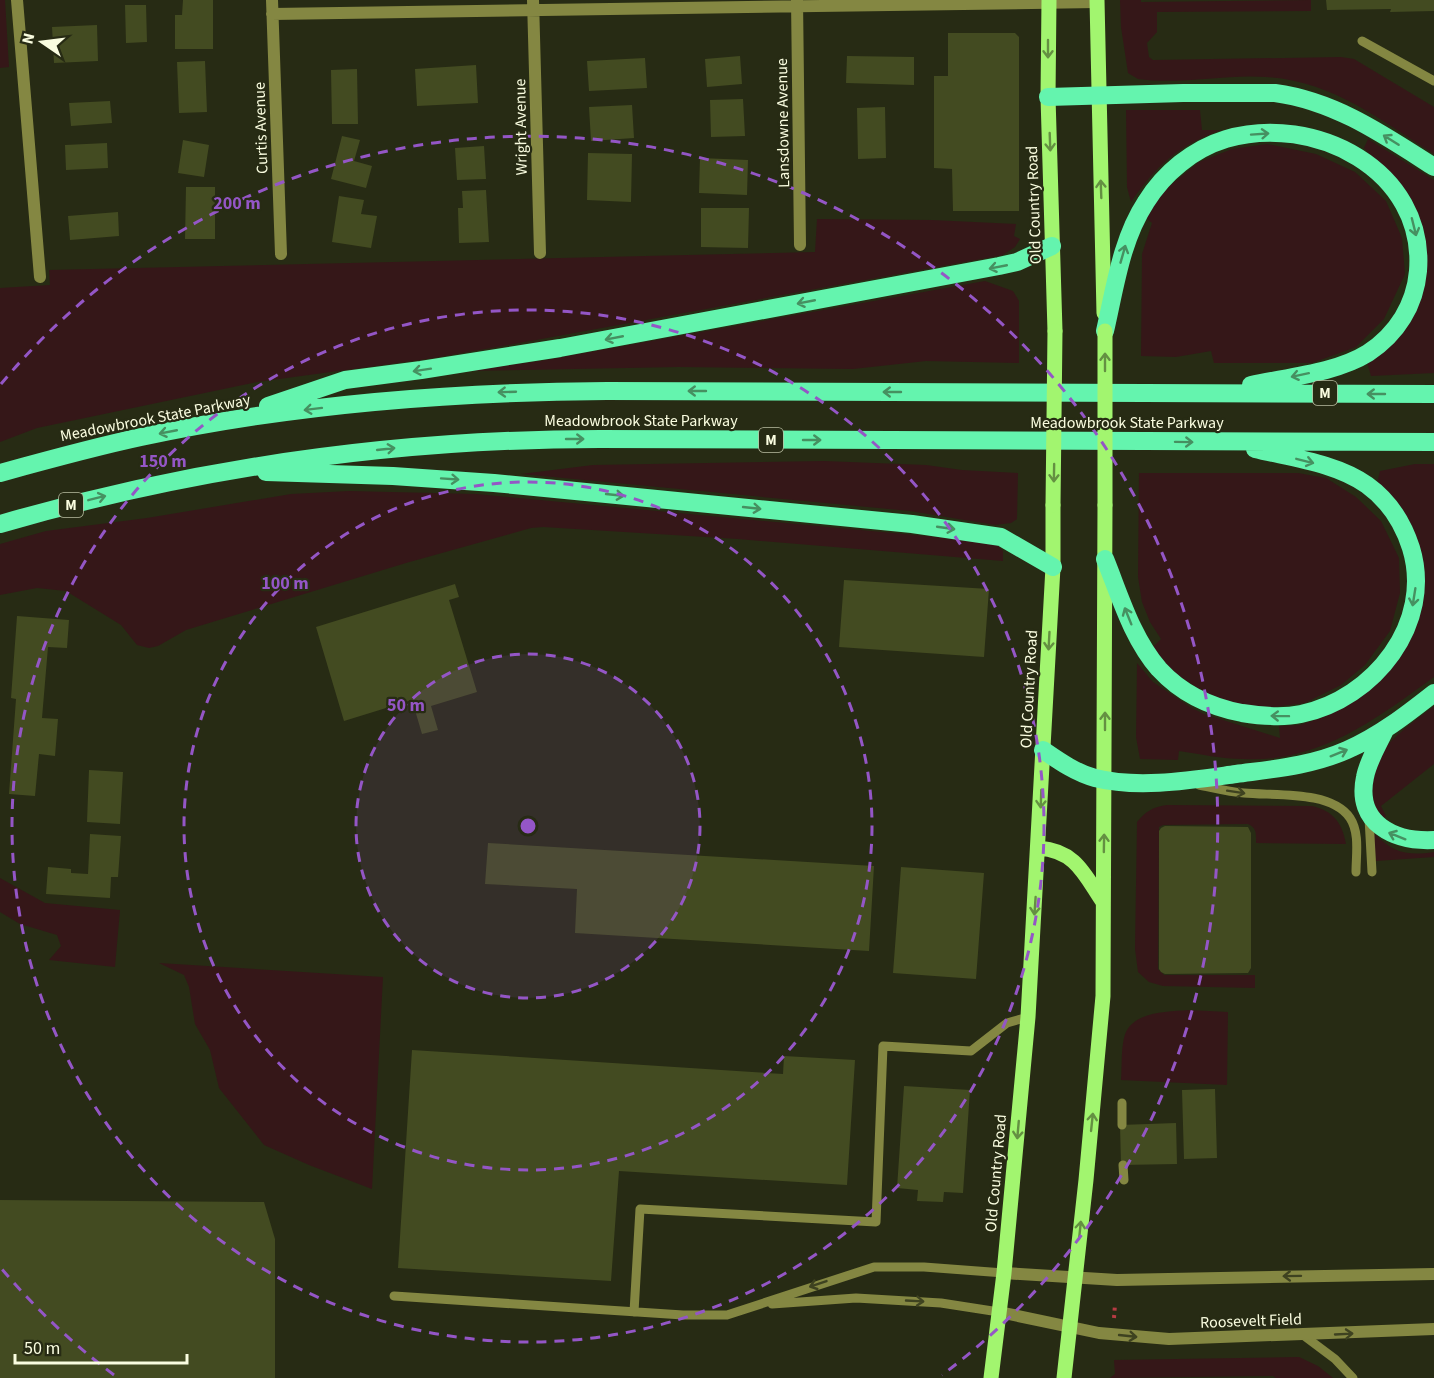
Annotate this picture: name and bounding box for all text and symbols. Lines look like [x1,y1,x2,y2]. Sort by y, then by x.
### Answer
north arrow [12,12,72,72]
text: N [16,31,40,46]
one-way arrow [1043,38,1054,58]
street label: Lansdowne Avenue [771,58,795,188]
street label: Wright Avenue [509,78,533,176]
street label: Curtis Avenue [248,82,274,174]
one-way arrow [1249,128,1269,139]
one-way arrow [1044,131,1055,151]
one-way arrow [1383,133,1400,145]
street label: Old Country Road [1021,145,1047,265]
one-way arrow [1095,179,1107,199]
text: 200 m [213,191,261,216]
one-way arrow [1408,217,1420,236]
one-way arrow [1118,245,1129,264]
one-way arrow [989,262,1008,273]
one-way arrow [797,297,816,308]
one-way arrow [605,333,625,344]
one-way arrow [1099,353,1111,373]
one-way arrow [413,365,433,376]
one-way arrow [1291,370,1310,381]
road number: M [1313,381,1337,405]
one-way arrow [688,385,708,397]
one-way arrow [883,386,903,398]
one-way arrow [497,387,517,398]
one-way arrow [1366,388,1386,400]
street label: Meadowbrook State Parkway [58,389,253,447]
one-way arrow [303,403,323,414]
street label: Meadowbrook State Parkway [544,410,738,432]
street label: Meadowbrook State Parkway [1030,412,1224,434]
one-way arrow [159,427,179,438]
road number: M [759,428,783,452]
one-way arrow [565,433,585,445]
one-way arrow [802,434,822,446]
one-way arrow [1173,436,1193,448]
one-way arrow [376,443,395,454]
text: 150 m [139,449,187,474]
one-way arrow [1295,456,1314,468]
one-way arrow [1048,463,1060,483]
one-way arrow [440,474,460,485]
one-way arrow [604,489,624,500]
one-way arrow [87,492,106,504]
road number: M [59,493,83,517]
one-way arrow [741,503,761,514]
one-way arrow [935,523,955,534]
text: 100 m [261,571,309,596]
one-way arrow [1408,587,1419,606]
one-way arrow [1122,607,1133,626]
street label: Old Country Road [1015,629,1043,749]
one-way arrow [1043,630,1054,650]
text: 50 m [387,693,425,718]
one-way arrow [1270,710,1290,722]
one-way arrow [1099,712,1111,732]
one-way arrow [1329,747,1348,758]
one-way arrow [1226,786,1246,797]
one-way arrow [1035,788,1046,808]
centre of rings [518,816,538,836]
one-way arrow [1389,830,1407,841]
one-way arrow [1098,834,1110,854]
one-way arrow [1029,896,1040,916]
street label: Old Country Road [980,1113,1012,1233]
one-way arrow [1087,1113,1098,1133]
one-way arrow [1012,1120,1023,1139]
one-way arrow [1075,1220,1086,1240]
one-way arrow [1282,1270,1302,1282]
one-way arrow [809,1280,828,1291]
one-way arrow [904,1295,924,1306]
street label: Roosevelt Field [1200,1308,1302,1334]
scale bar [15,1327,188,1365]
one-way arrow [1333,1328,1353,1339]
one-way arrow [1117,1331,1137,1342]
text: 50 m [24,1336,60,1361]

